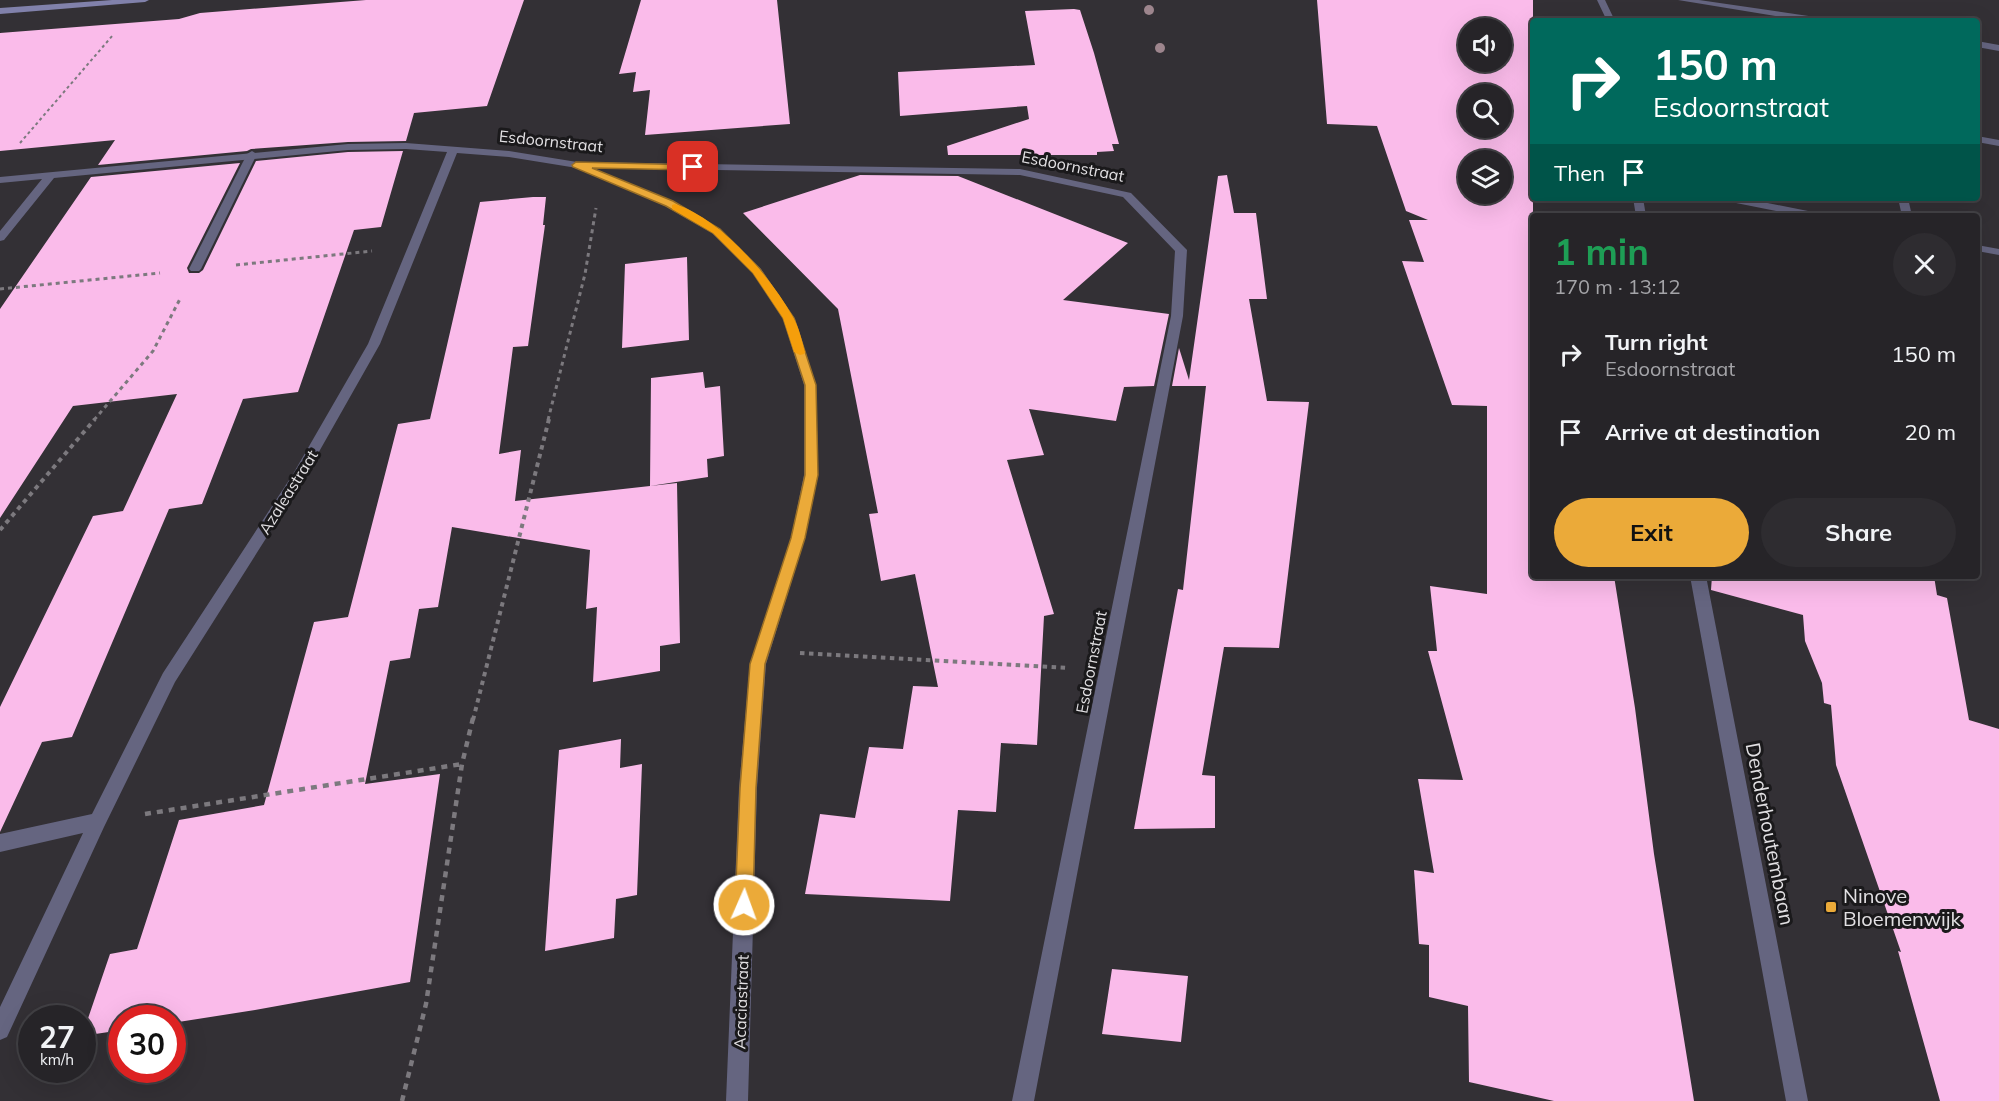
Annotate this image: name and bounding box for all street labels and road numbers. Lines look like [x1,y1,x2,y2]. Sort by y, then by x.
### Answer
street label: Esdoornstraat [498,126,604,156]
street label: Esdoornstraat [1020,146,1126,186]
street label: Azaleastraat [254,446,322,538]
street label: Esdoornstraat [1071,609,1111,715]
street label: Denderhoutembaan [1741,741,1800,927]
street label: Acaciastraat [729,954,753,1050]

